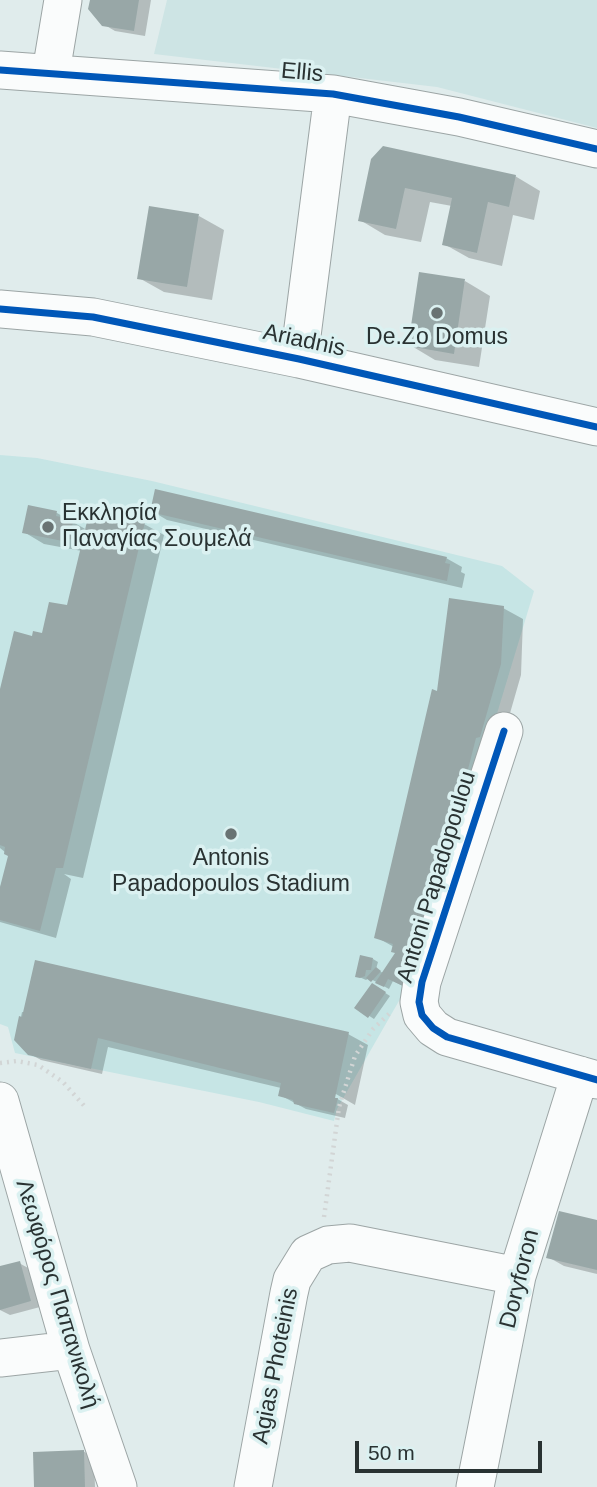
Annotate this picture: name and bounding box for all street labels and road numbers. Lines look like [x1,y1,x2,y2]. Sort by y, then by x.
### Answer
street label: Ellis [280,57,324,89]
street label: Ariadnis [260,319,348,363]
street label: Antoni Papadopoulou [392,768,482,986]
street label: Λεωφόρος Παπανικολή [9,1176,105,1412]
street label: Doryforon [494,1227,546,1331]
street label: Agias Photeinis [247,1286,305,1446]

